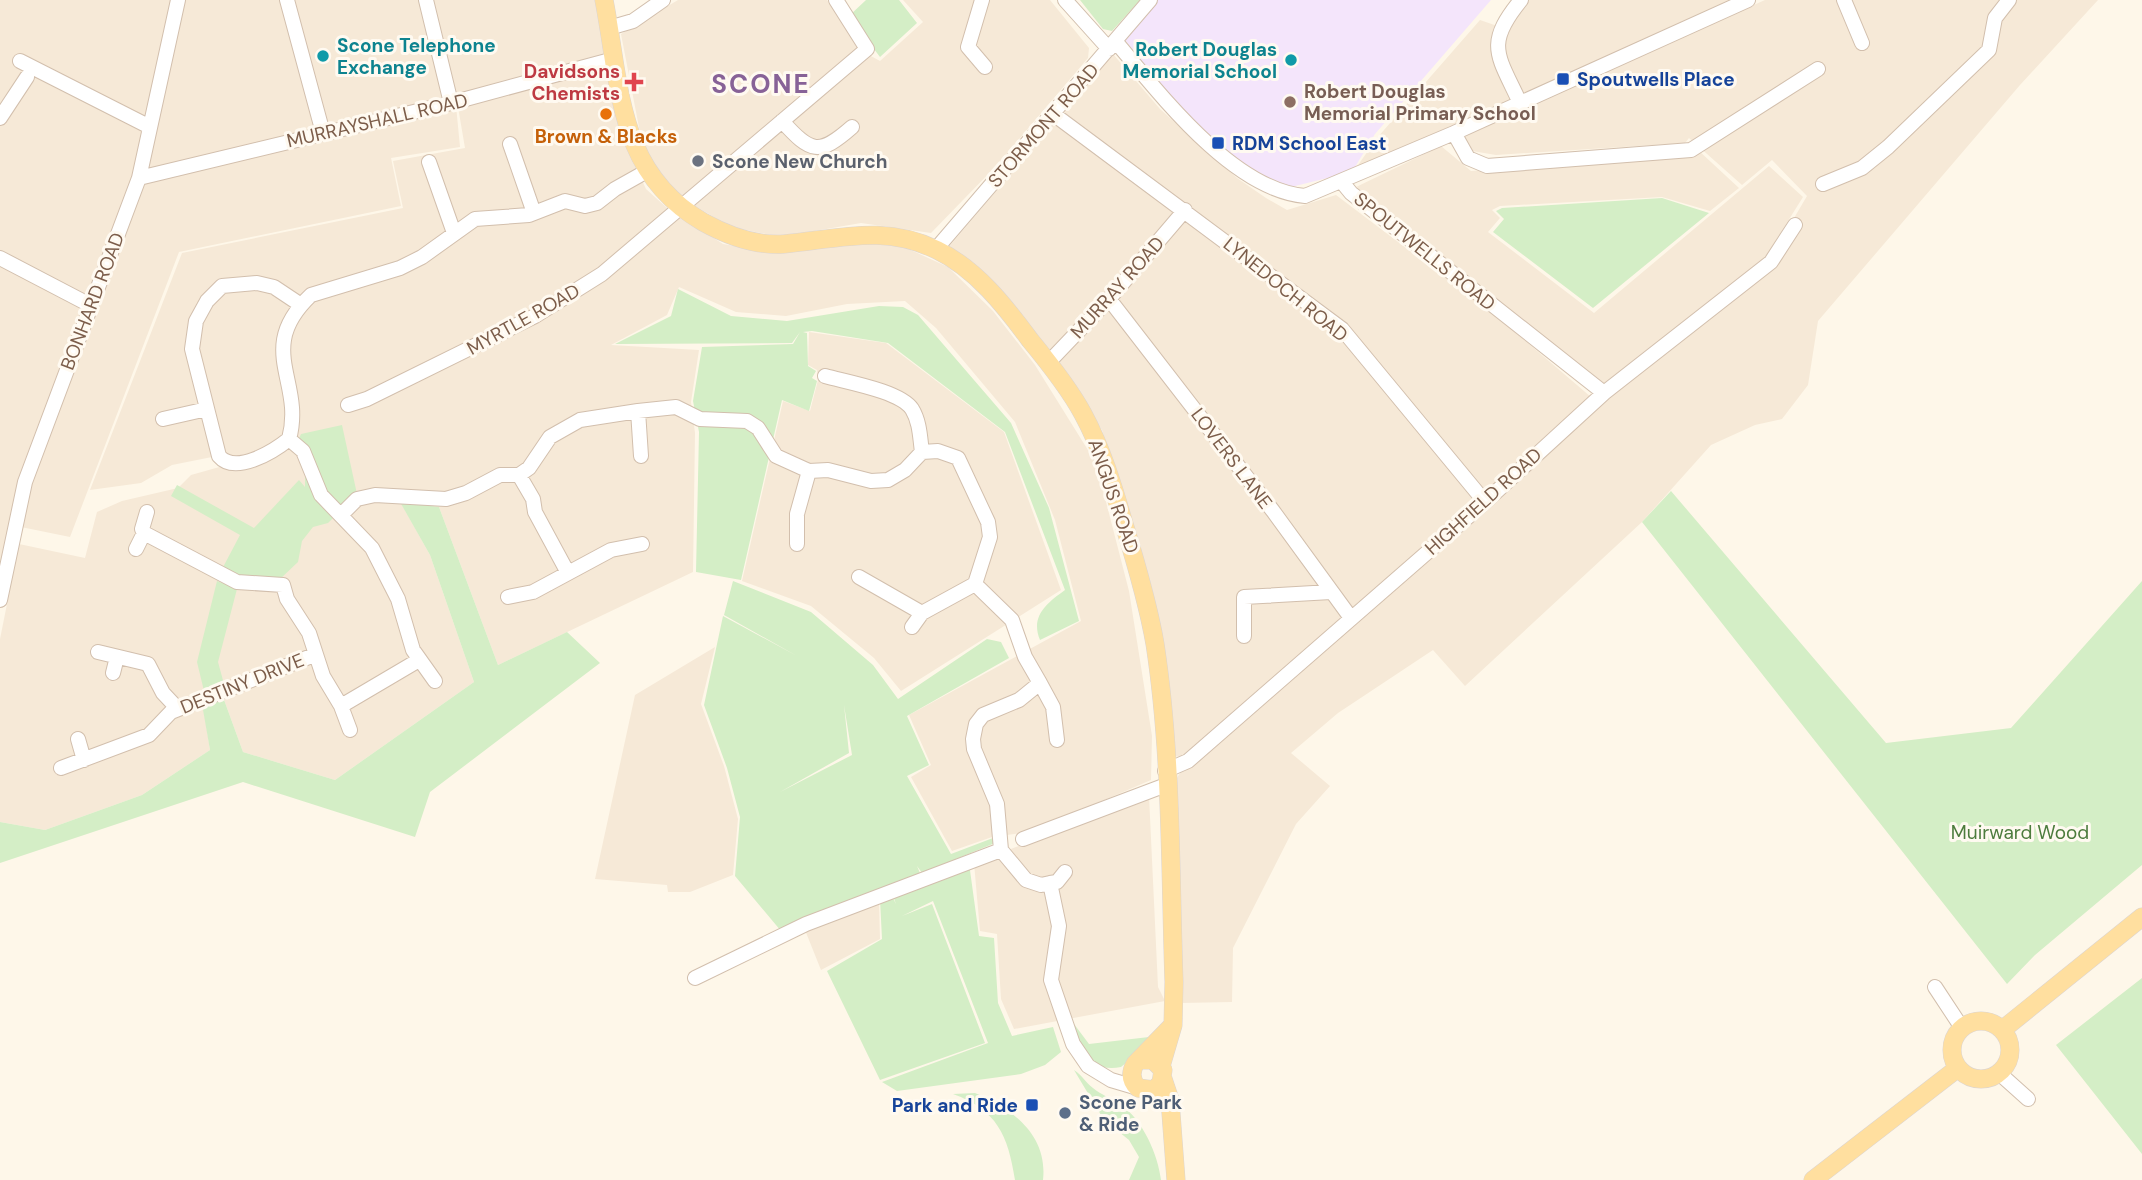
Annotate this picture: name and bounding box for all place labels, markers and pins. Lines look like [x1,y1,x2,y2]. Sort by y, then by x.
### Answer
place label: Scone Telephone Exchange [337,33,496,80]
place label: Robert Douglas Memorial School [1123,37,1277,84]
marker: Scone Telephone Exchange [315,48,331,64]
marker: Robert Douglas Memorial School [1283,52,1299,68]
place label: Davidsons Chemists [524,59,620,106]
place label: Spoutwells Place [1577,67,1735,92]
marker: Spoutwells Place [1555,71,1571,87]
marker: Davidsons Chemists [626,74,642,90]
place label: Robert Douglas Memorial Primary School [1304,79,1536,126]
marker: Robert Douglas Memorial Primary School [1282,94,1298,110]
marker: Brown & Blacks [598,106,614,122]
place label: Brown & Blacks [535,124,677,149]
place label: RDM School East [1232,131,1386,156]
marker: RDM School East [1210,135,1226,151]
place label: Scone New Church [712,149,888,174]
marker: Scone New Church [690,153,706,169]
place label: Scone Park & Ride [1079,1090,1182,1137]
place label: Park and Ride [892,1093,1018,1118]
marker: Park and Ride [1024,1097,1040,1113]
marker: Scone Park & Ride [1057,1105,1073,1121]

